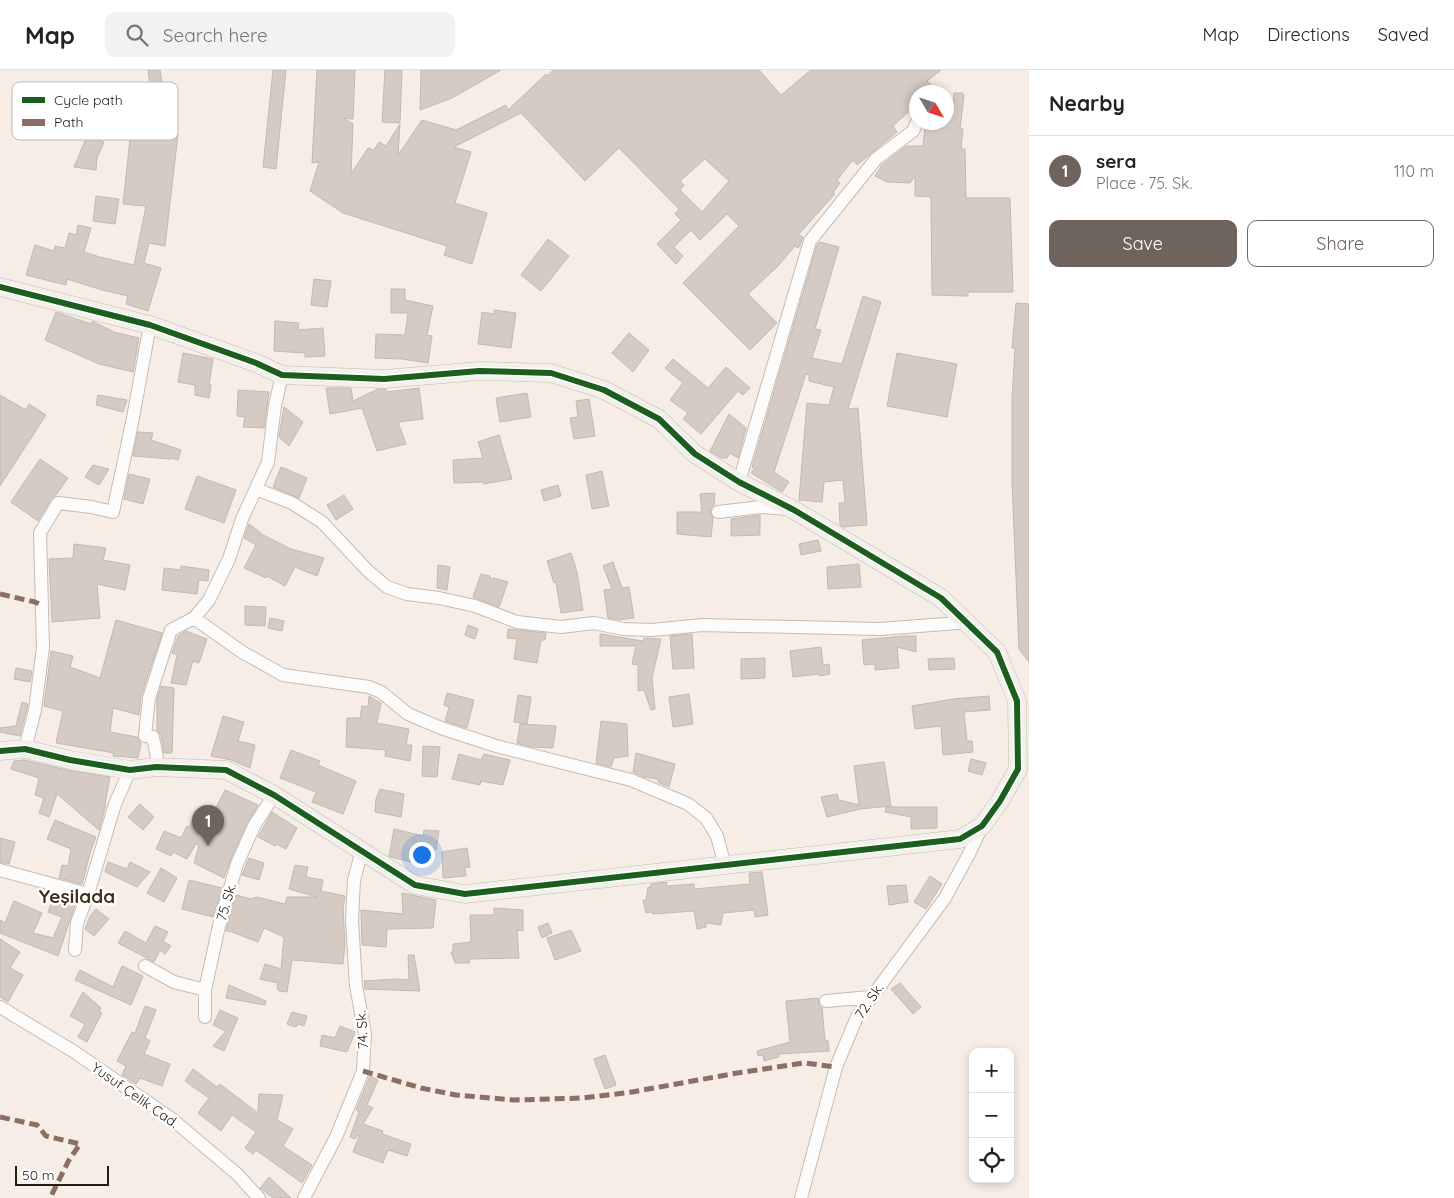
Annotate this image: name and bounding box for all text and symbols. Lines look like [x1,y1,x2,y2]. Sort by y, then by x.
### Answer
search box [105,12,455,57]
text: Map [25,20,75,50]
icon: search [123,21,151,49]
text: Search here [163,23,268,47]
text: Map [1202,23,1239,46]
text: Directions [1267,23,1350,46]
text: Saved [1378,23,1429,46]
legend [12,82,178,140]
north arrow [909,85,954,130]
text: Nearby [1049,90,1125,116]
text: Cycle path [54,91,123,109]
text: Path [54,113,83,131]
text: sera [1096,149,1136,173]
text: 1 [1062,161,1068,181]
text: 110 m [1394,161,1434,181]
text: Place · 75. Sk. [1096,173,1192,193]
button: Save [1049,220,1237,267]
button: Share [1247,220,1434,267]
pin: 1 [192,805,224,846]
your location [409,842,435,868]
street label: 75. Sk. [212,881,240,923]
district label: Yeşilada [39,884,115,908]
street label: 72. Sk. [851,980,887,1022]
street label: 74. Sk. [352,1010,372,1050]
map controls [969,1048,1014,1183]
button: + [969,1048,1014,1093]
street label: Yusuf Çelik Cad. [88,1058,182,1132]
button: − [969,1093,1014,1138]
button: locate [969,1138,1014,1183]
scale bar [15,1163,109,1186]
text: 50 m [22,1166,55,1184]

